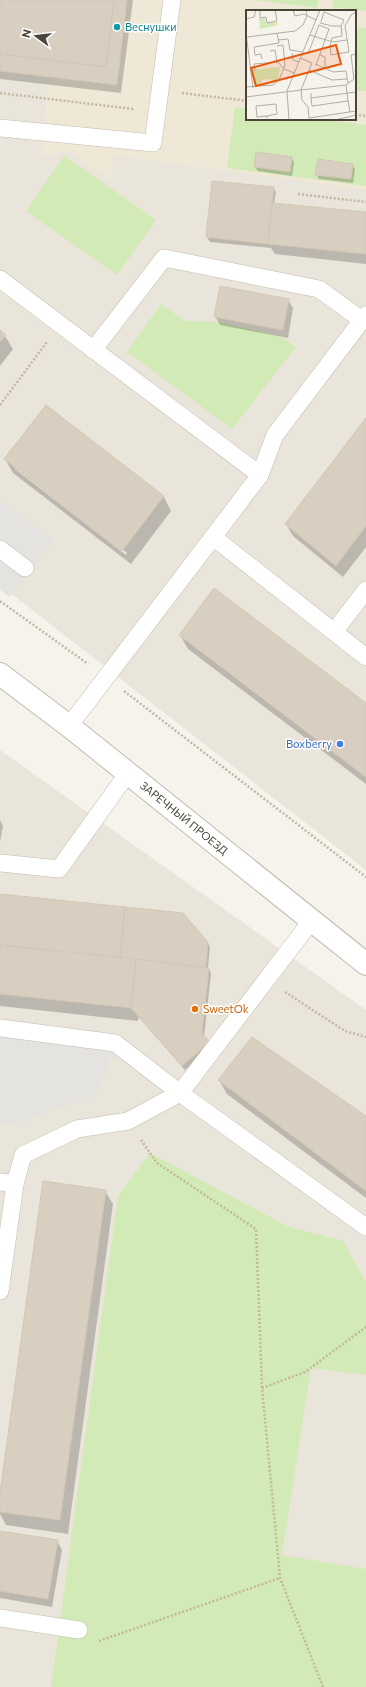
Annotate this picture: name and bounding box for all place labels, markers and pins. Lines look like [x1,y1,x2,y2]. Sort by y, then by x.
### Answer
place label: Веснушки [125,20,177,33]
marker: Веснушки [112,22,122,32]
place label: Boxberry [286,737,332,750]
marker: Boxberry [335,739,345,749]
place label: SweetOk [203,1002,249,1015]
marker: SweetOk [190,1004,200,1014]

